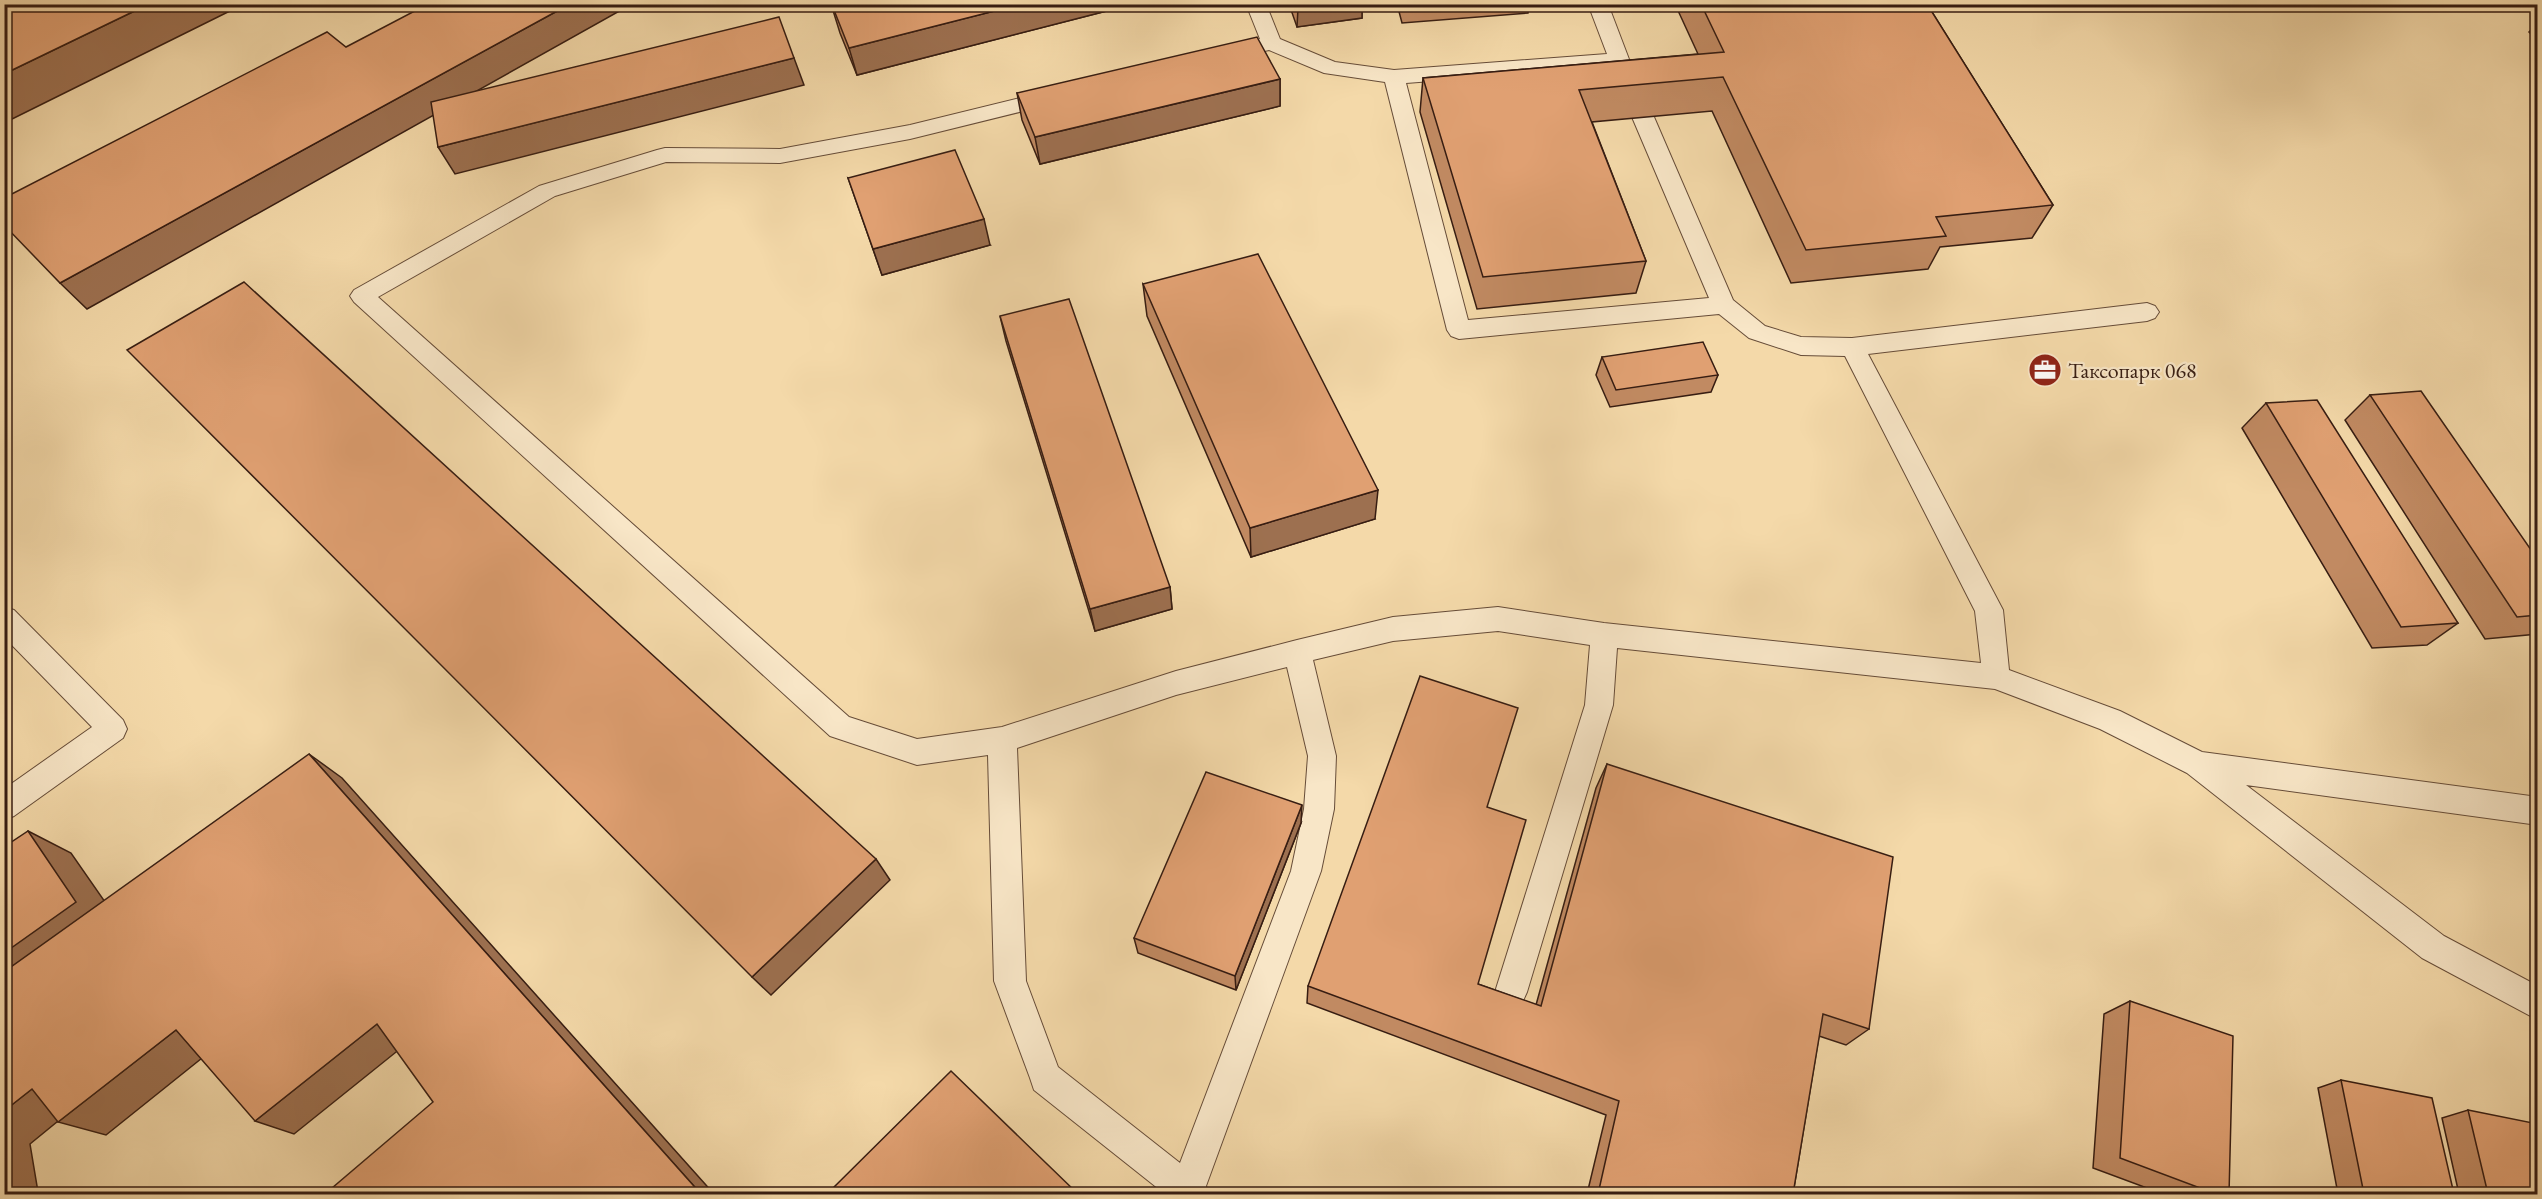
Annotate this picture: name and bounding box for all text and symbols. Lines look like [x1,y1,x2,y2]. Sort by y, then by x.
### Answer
office icon: Таксопарк 068 [2027,352,2063,388]
place label: Таксопарк 068 [2068,356,2197,385]

